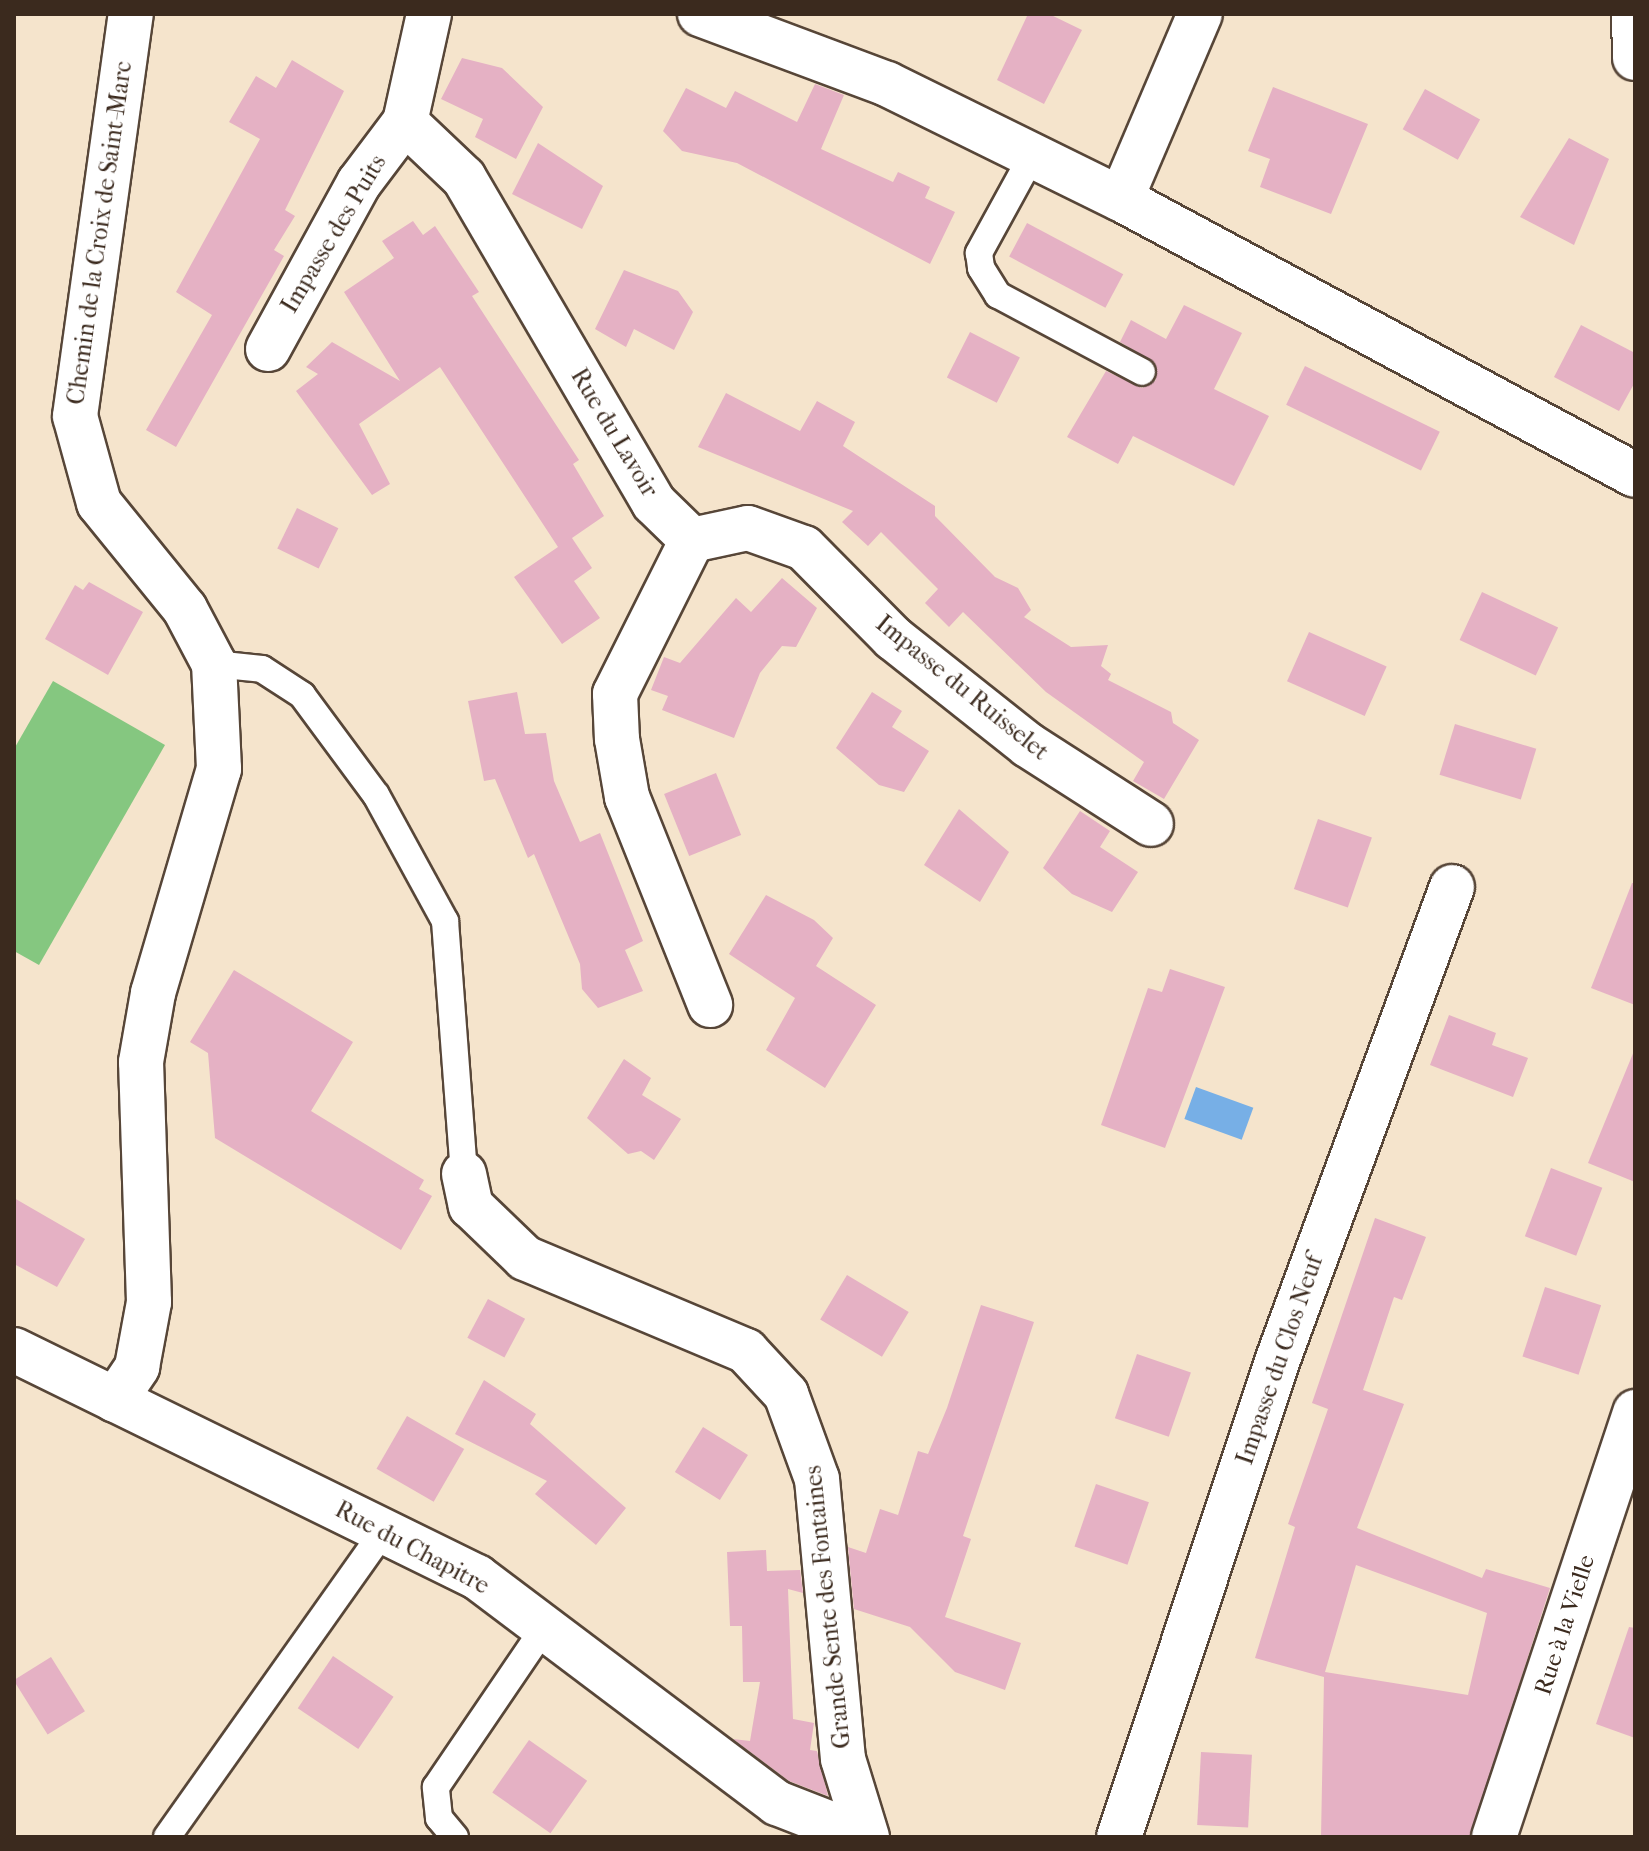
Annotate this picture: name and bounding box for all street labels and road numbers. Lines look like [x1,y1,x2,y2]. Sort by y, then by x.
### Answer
street label: Chemin de la Croix de Saint-Marc [62,60,138,406]
street label: Impasse des Puits [275,150,393,318]
street label: Rue du Lavoir [564,363,664,503]
street label: Impasse du Ruisselet [870,609,1054,767]
street label: Impasse du Clos Neuf [1231,1251,1329,1469]
street label: Grande Sente des Fontaines [799,1464,857,1750]
street label: Rue du Chapitre [330,1495,494,1601]
street label: Rue à la Vielle [1529,1551,1601,1699]

